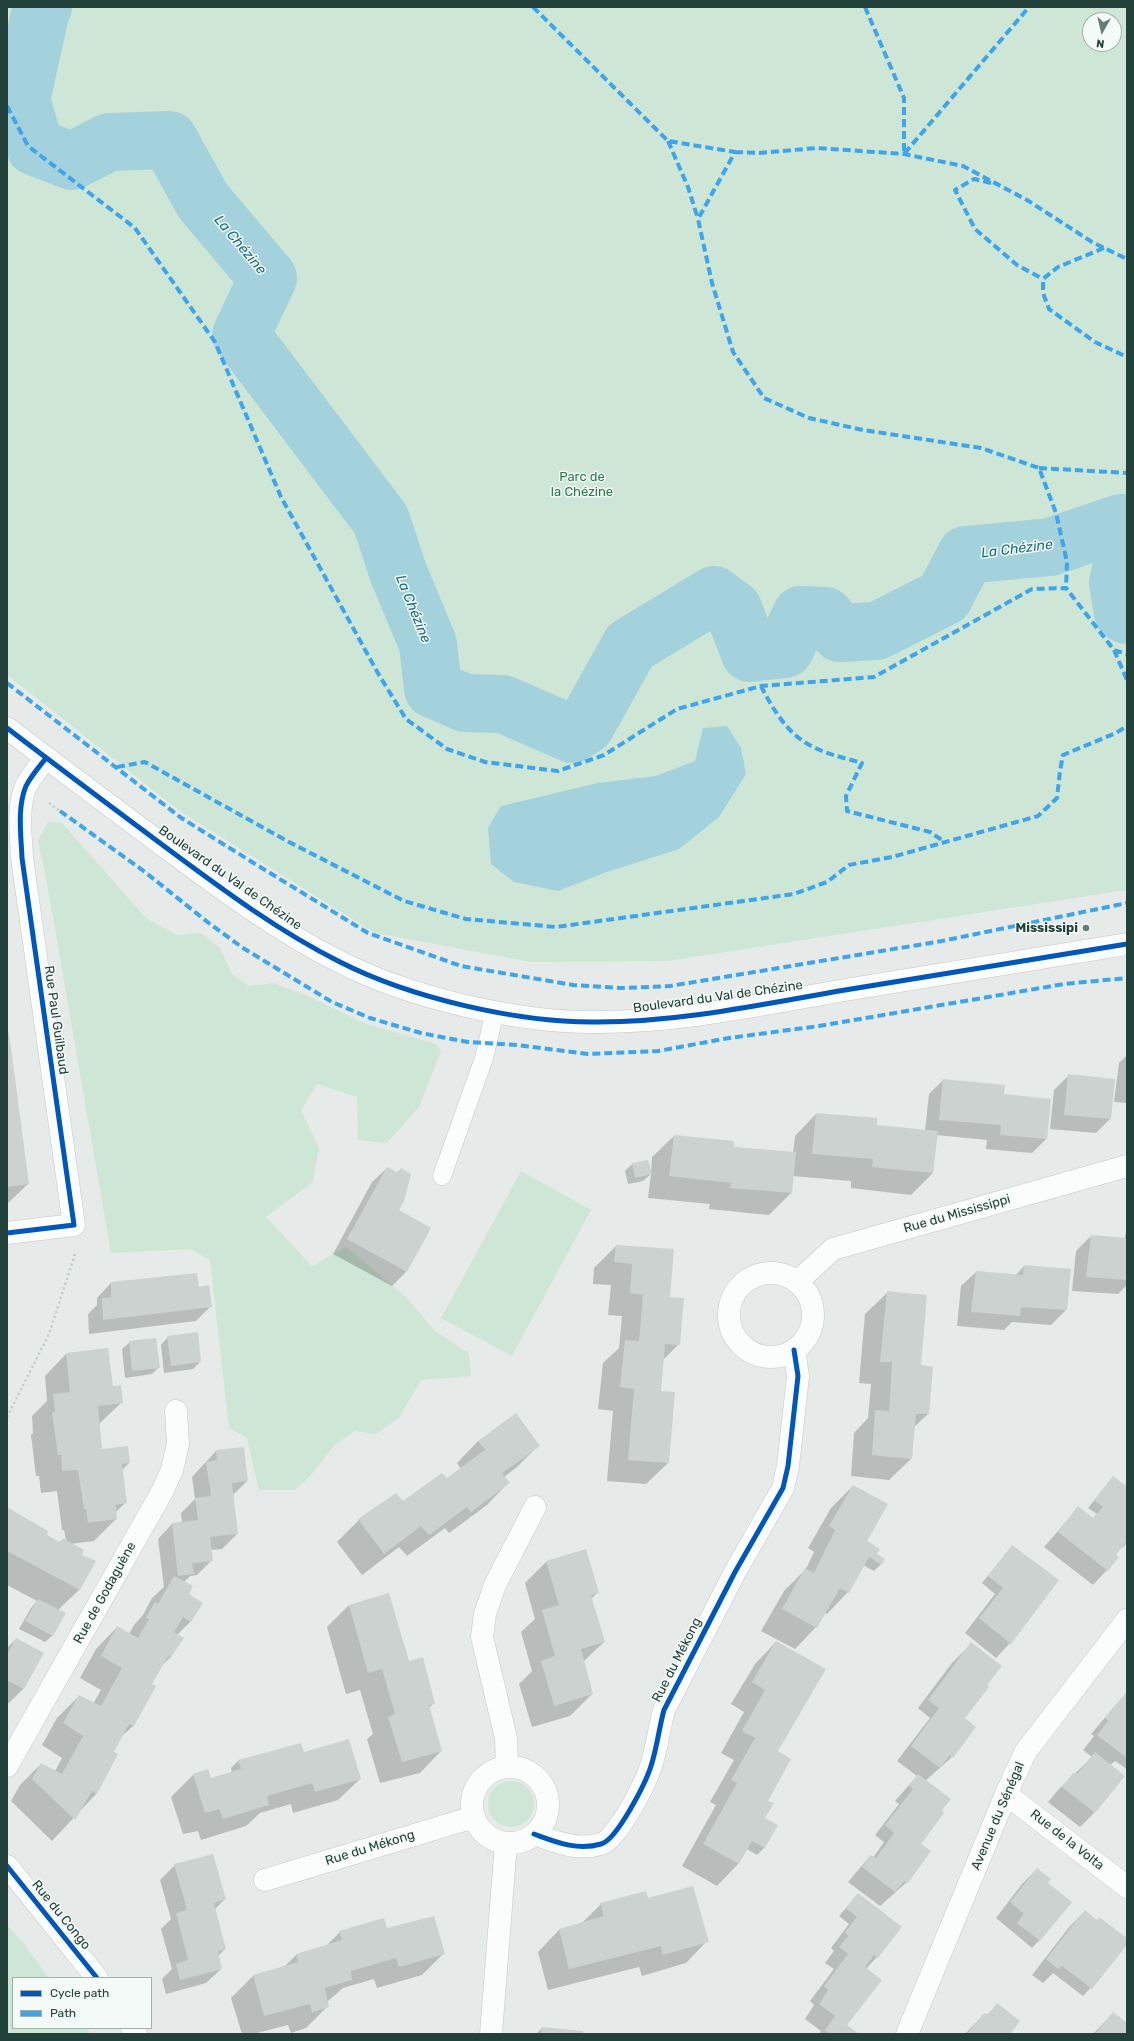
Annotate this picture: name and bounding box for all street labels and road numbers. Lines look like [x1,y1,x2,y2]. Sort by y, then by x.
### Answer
street label: Boulevard du Val de Chézine [155,823,305,933]
street label: Rue Paul Guilbaud [41,965,71,1075]
street label: Boulevard du Val de Chézine [632,977,804,1017]
street label: Rue du Mississippi [902,1191,1012,1237]
street label: Rue de Godaguène [70,1539,140,1647]
street label: Rue du Mékong [649,1615,705,1705]
street label: Avenue du Sénégal [968,1760,1028,1872]
street label: Rue de la Volta [1027,1806,1107,1874]
street label: Rue du Mékong [323,1827,417,1869]
street label: Rue du Congo [28,1877,94,1953]

